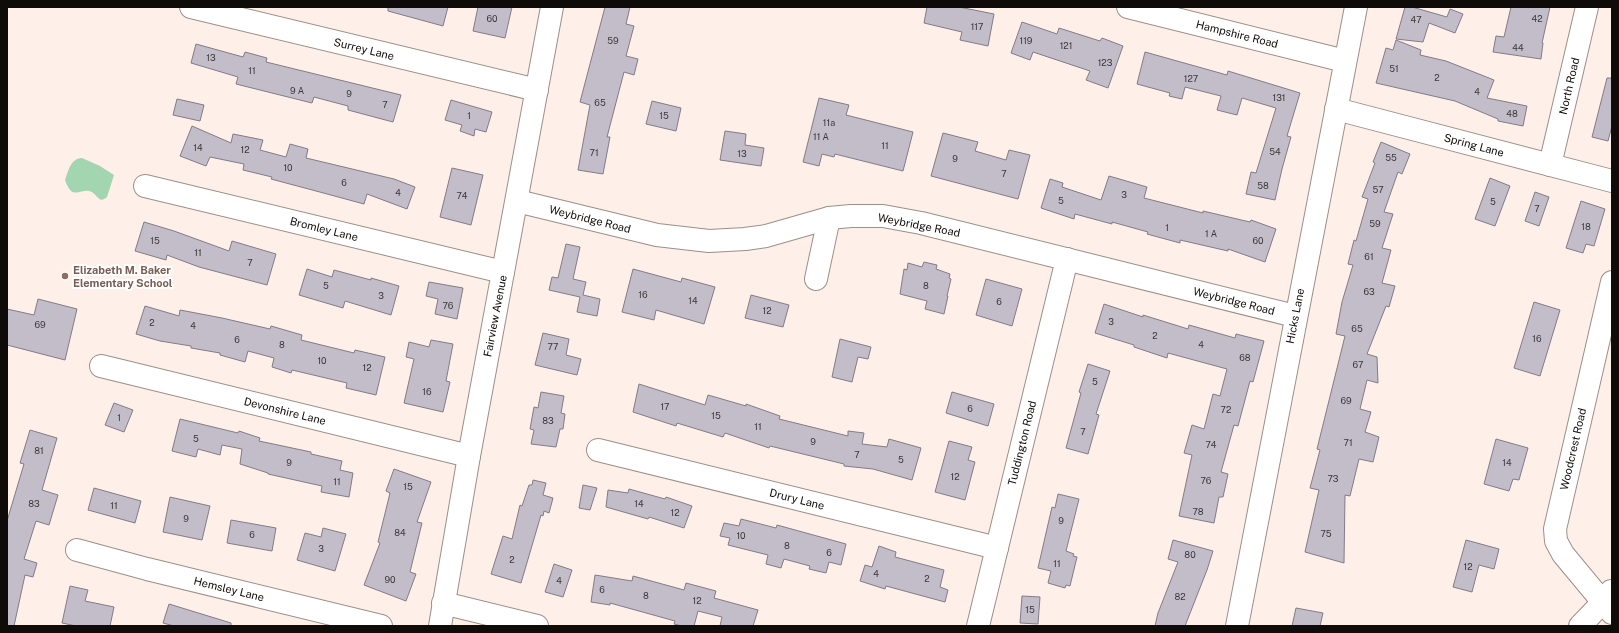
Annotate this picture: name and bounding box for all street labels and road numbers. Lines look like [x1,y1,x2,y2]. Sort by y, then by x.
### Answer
street label: Hampshire Road [1195,18,1279,50]
street label: Surrey Lane [333,36,395,62]
street label: North Road [1557,56,1581,116]
street label: Spring Lane [1443,131,1505,159]
street label: Weybridge Road [548,203,632,235]
street label: Weybridge Road [877,211,961,239]
street label: Bromley Lane [289,215,359,243]
street label: Fairview Avenue [481,274,509,358]
street label: Weybridge Road [1192,285,1276,317]
street label: Hicks Lane [1284,287,1306,345]
street label: Devonshire Lane [243,395,327,427]
street label: Tuddington Road [1006,399,1038,487]
street label: Woodcrest Road [1558,407,1588,491]
street label: Drury Lane [768,486,826,512]
street label: Hemsley Lane [193,574,265,604]

